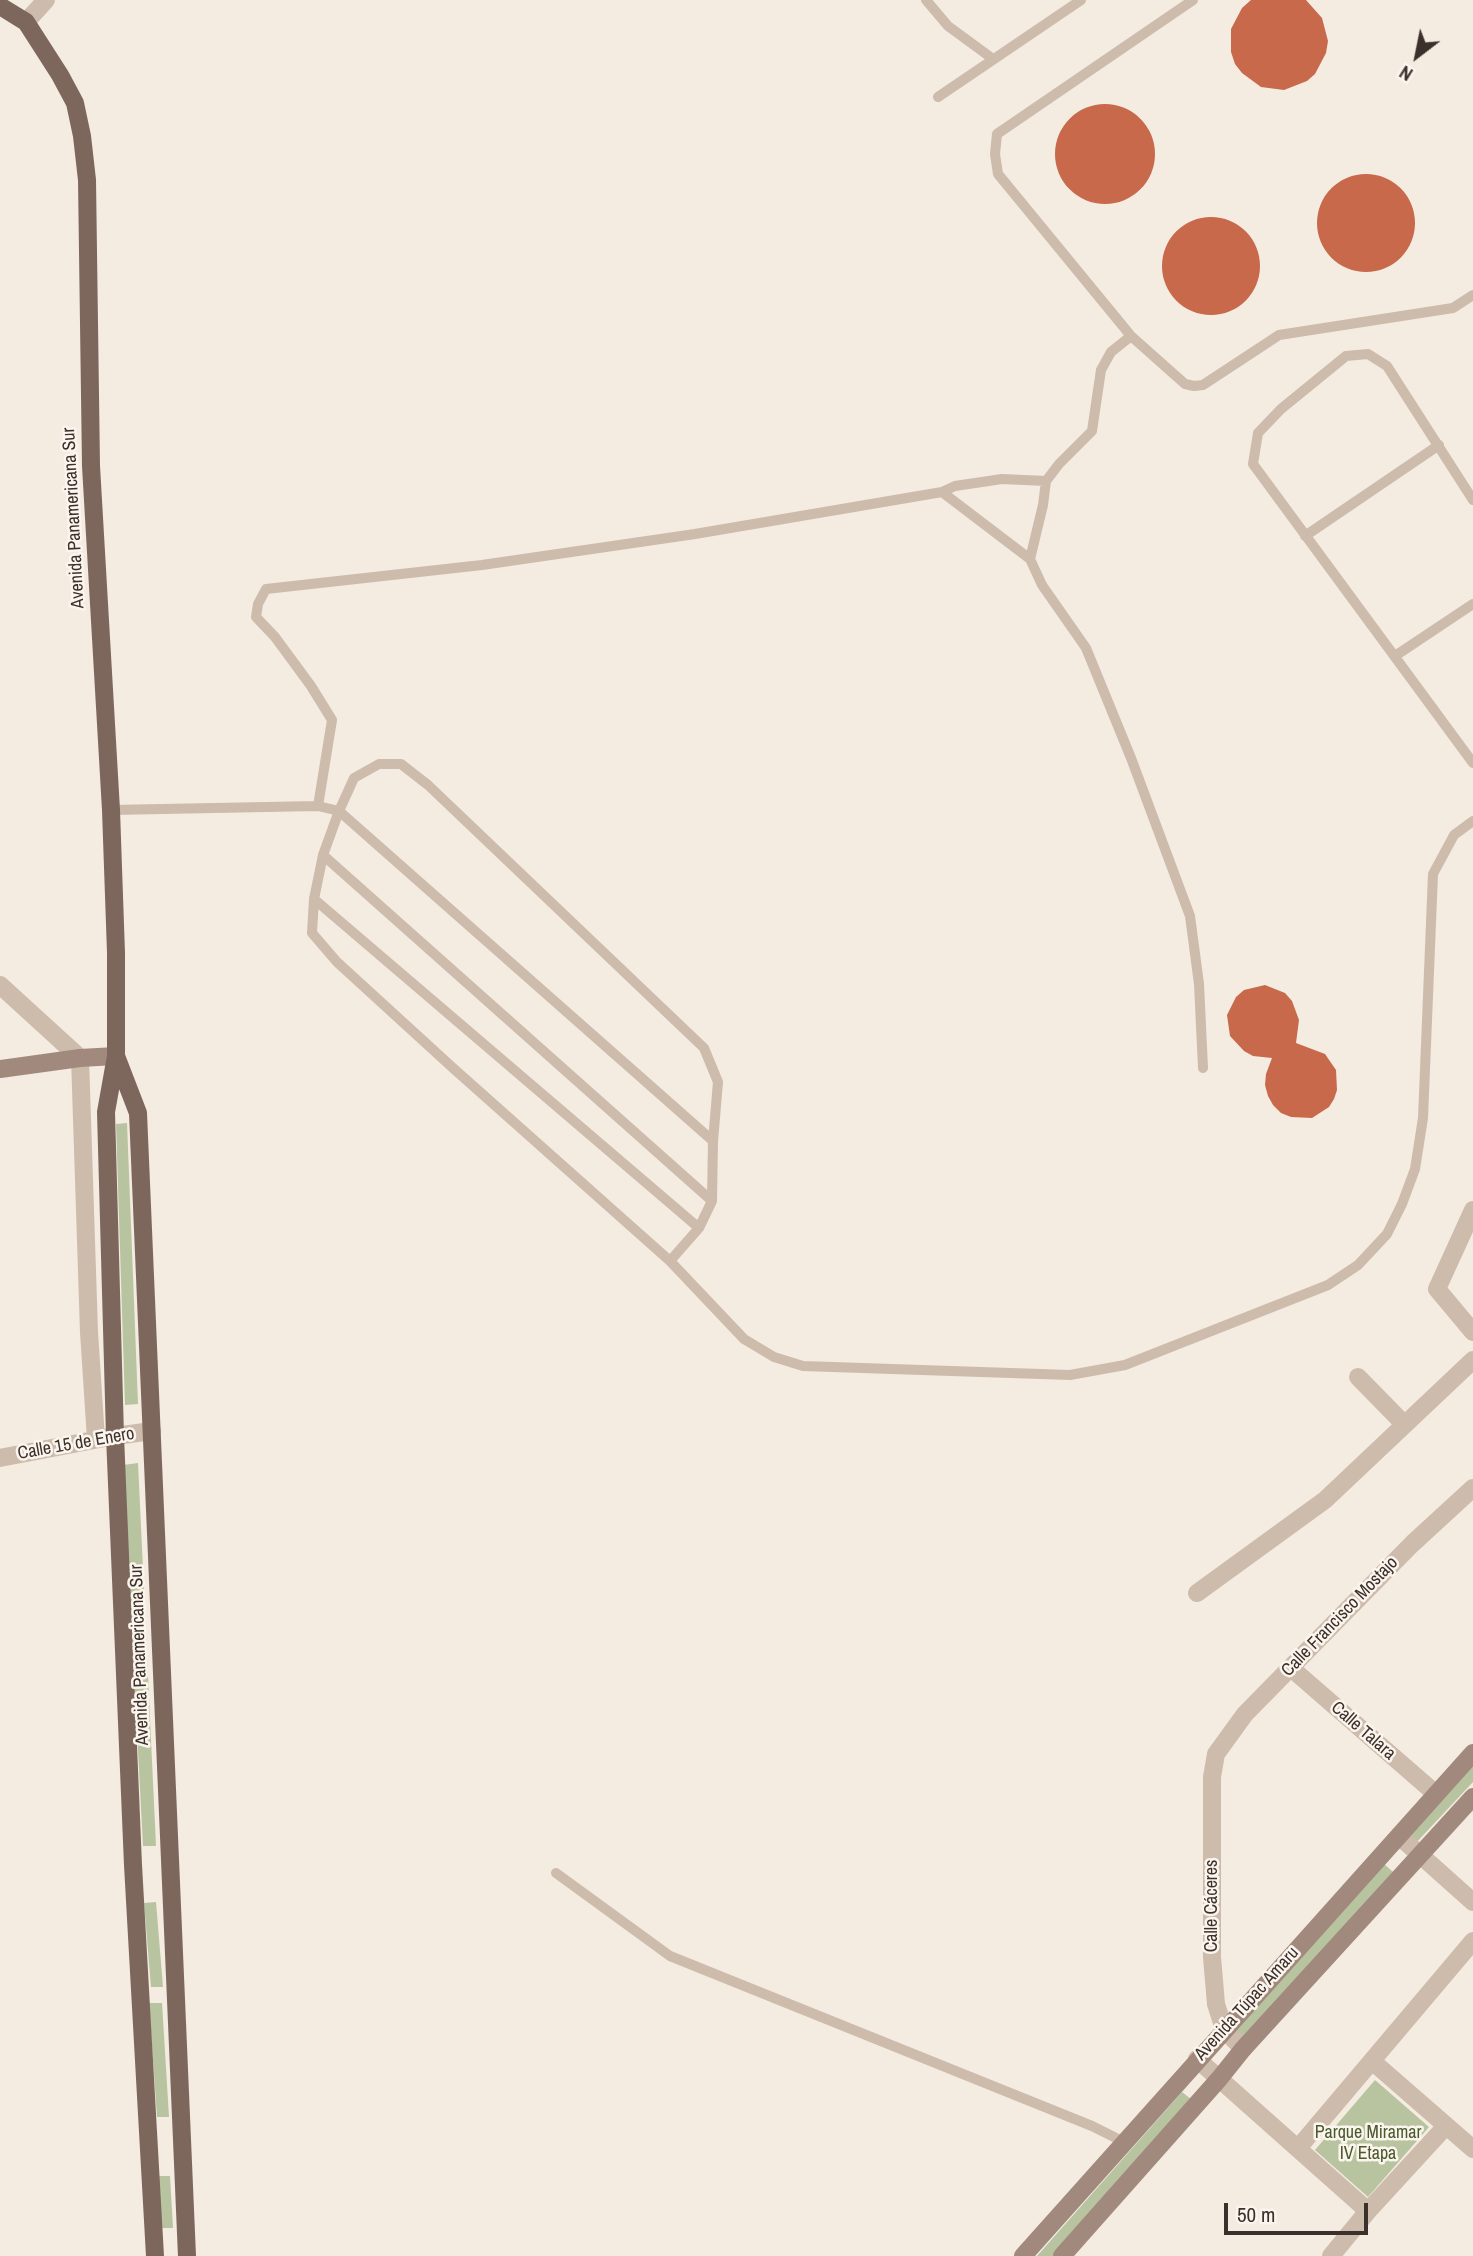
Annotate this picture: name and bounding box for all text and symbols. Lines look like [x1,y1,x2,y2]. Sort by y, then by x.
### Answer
north arrow [1382,21,1452,91]
text: N [1394,60,1418,88]
street label: Avenida Panamericana Sur [58,427,90,609]
street label: Calle 15 de Enero [16,1423,136,1465]
street label: Calle Francisco Mostajo [1277,1553,1403,1681]
street label: Avenida Panamericana Sur [126,1564,154,1746]
street label: Calle Talara [1326,1697,1400,1765]
street label: Calle Cáceres [1201,1860,1223,1952]
street label: Avenida Túpac Amaru [1190,1943,1304,2065]
park label: Parque Miramar IV Etapa [1315,2122,1421,2164]
scale bar [1228,2190,1372,2234]
text: 50 m [1237,2200,1275,2229]

